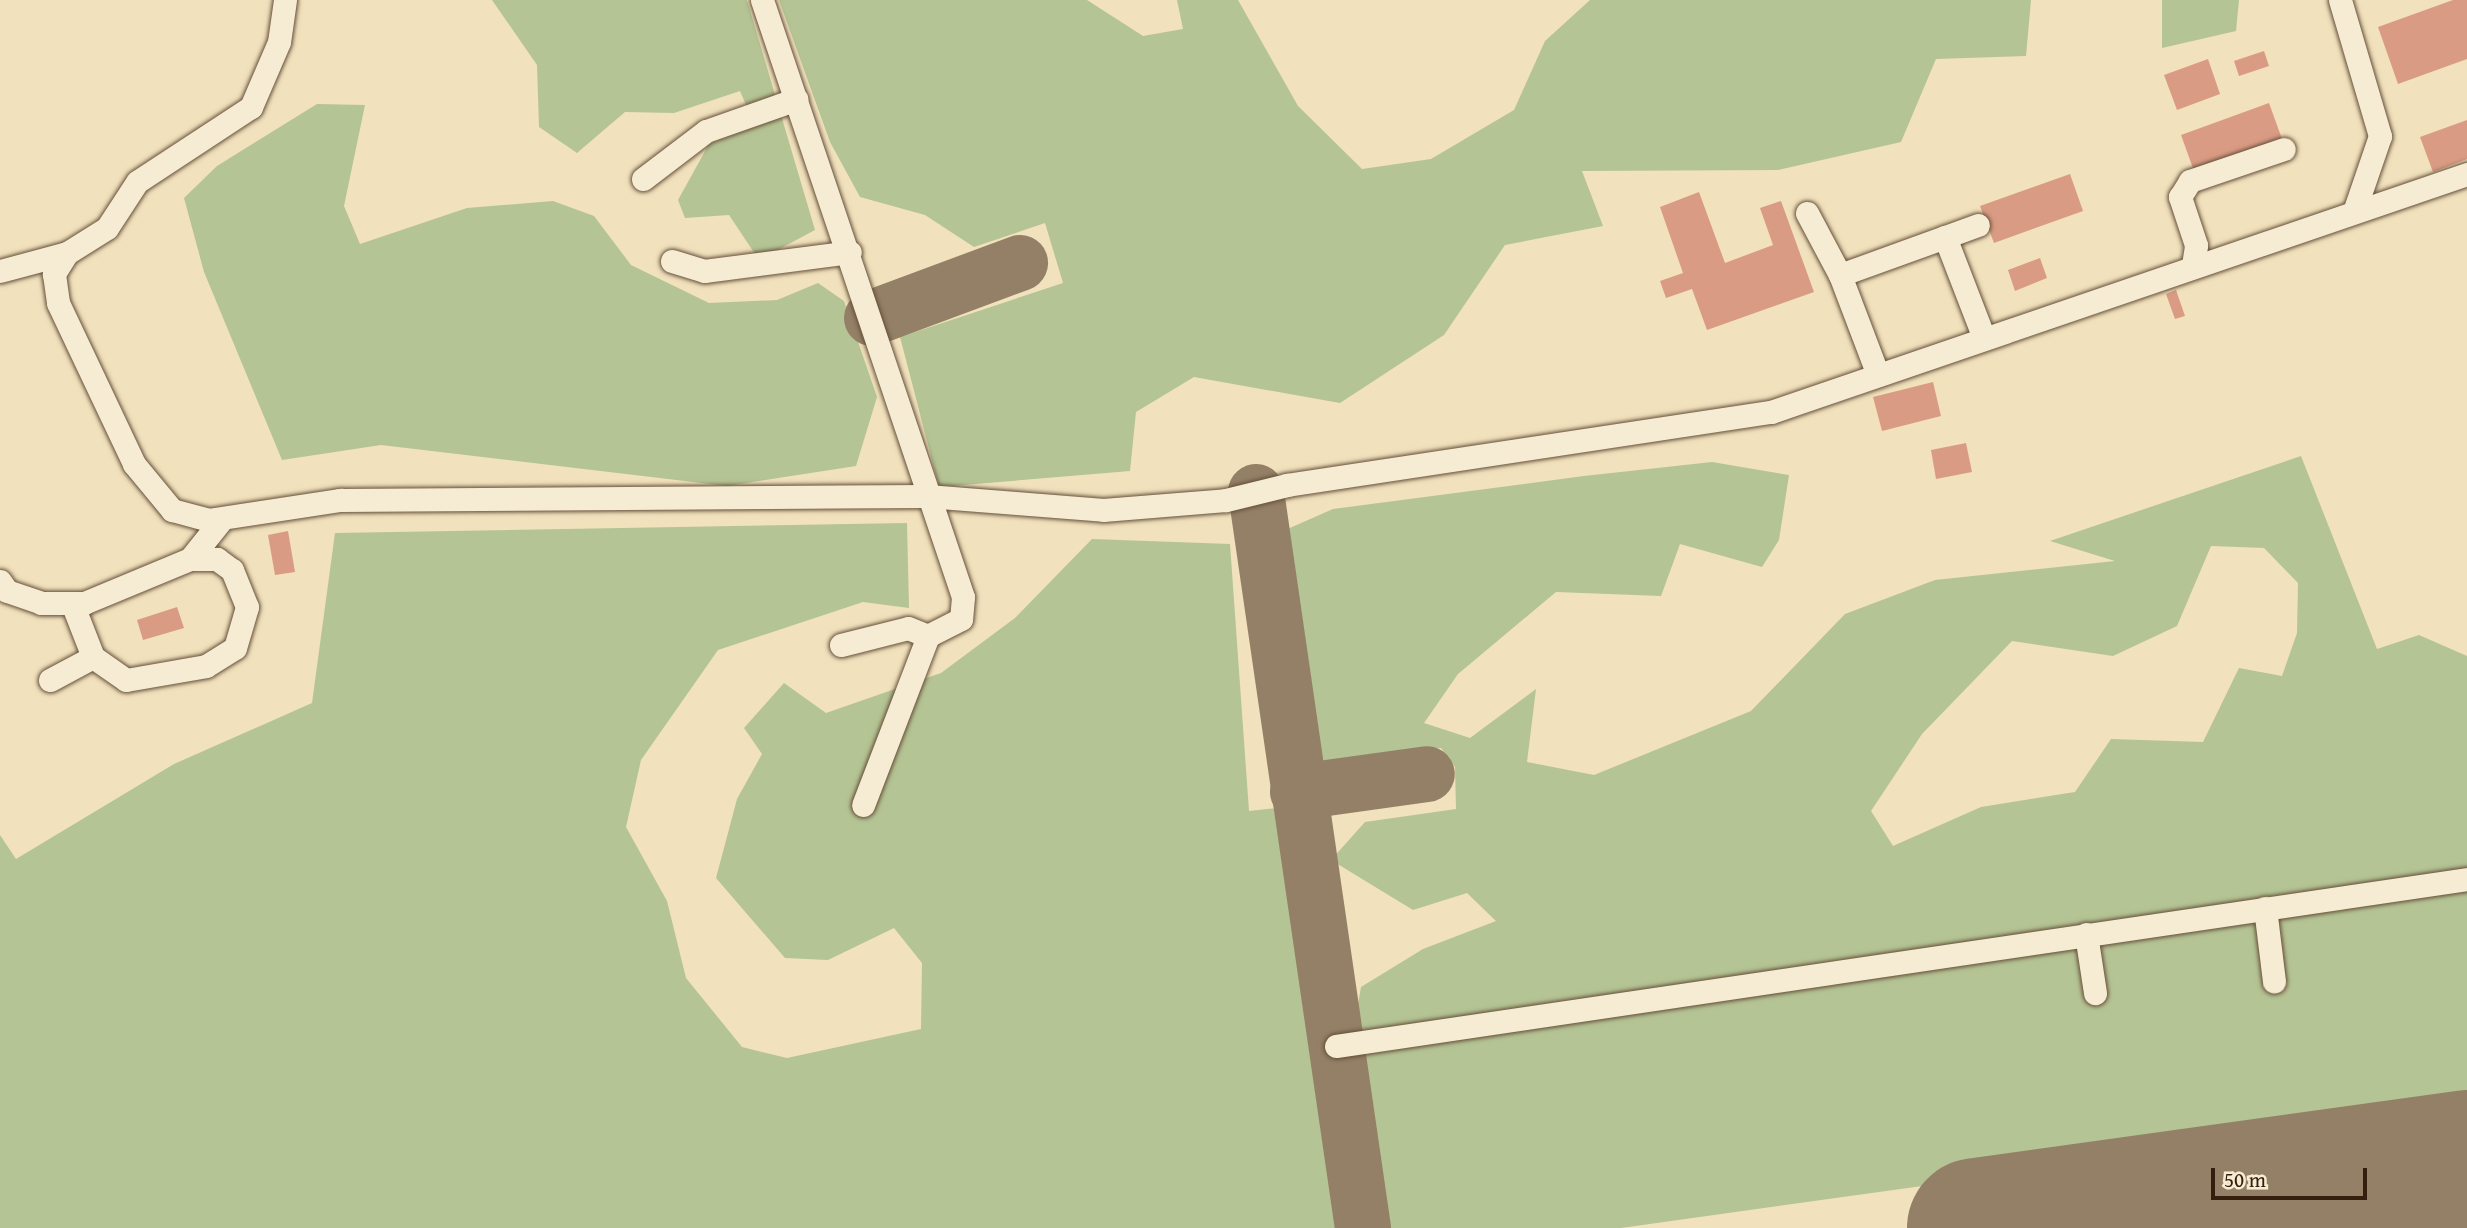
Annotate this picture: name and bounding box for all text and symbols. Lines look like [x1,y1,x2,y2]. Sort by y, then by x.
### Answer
scale bar [2215,1154,2371,1198]
text: 50 m [2224,1164,2266,1195]

